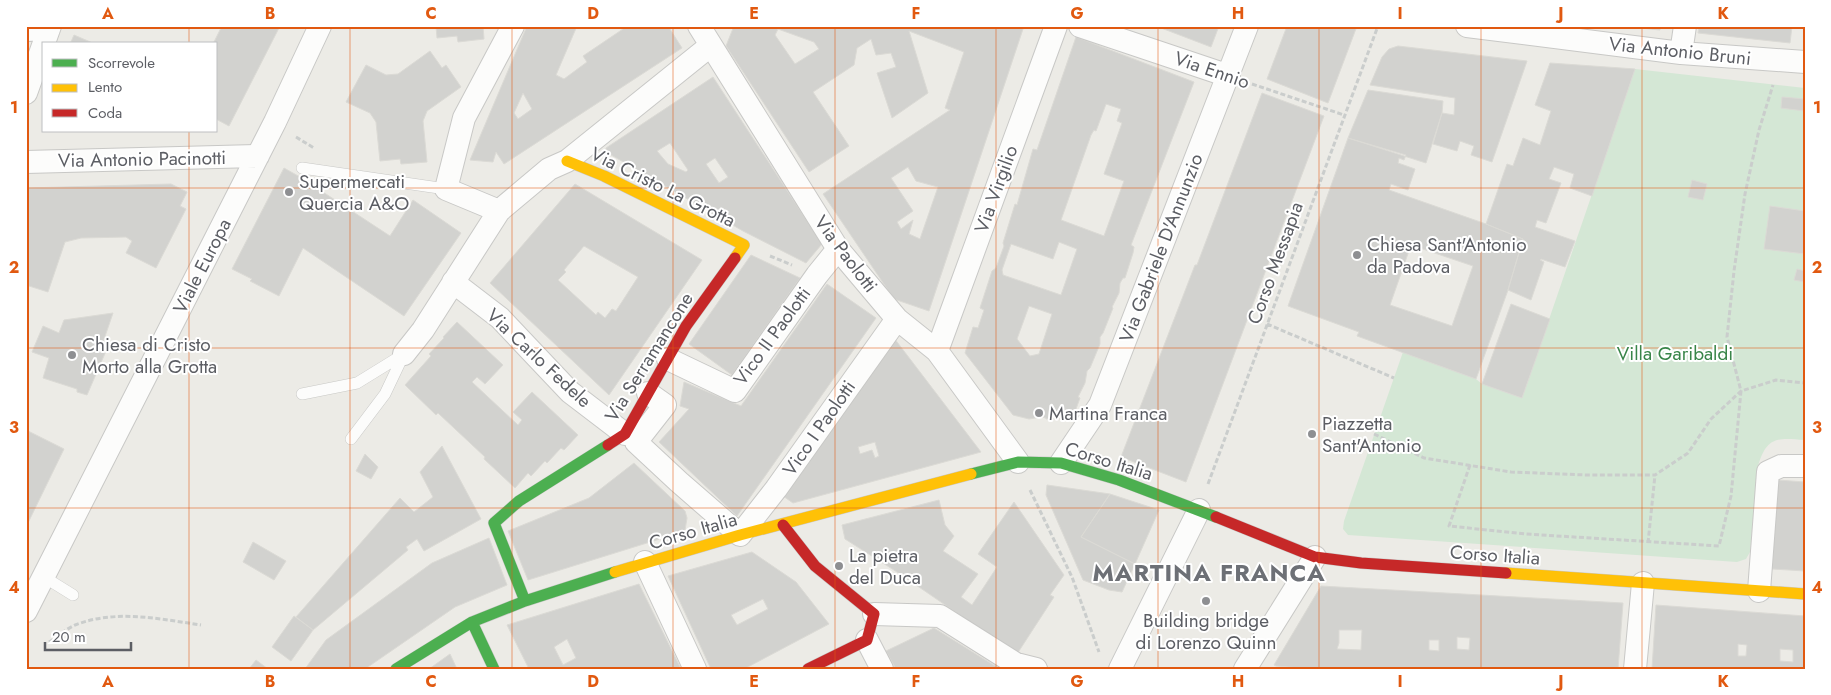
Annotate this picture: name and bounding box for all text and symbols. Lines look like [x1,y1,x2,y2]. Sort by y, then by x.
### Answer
text: A [101,2,114,25]
text: B [265,2,275,25]
text: C [425,2,437,25]
text: D [587,2,599,25]
text: E [749,2,759,25]
text: F [912,2,920,25]
text: G [1070,2,1084,25]
text: H [1232,2,1244,25]
text: I [1397,2,1403,25]
text: J [1555,2,1564,25]
text: K [1717,2,1729,25]
street label: Via Antonio Bruni [1608,30,1752,72]
legend [42,42,218,132]
street label: Via Ennio [1171,45,1253,95]
text: Scorrevole [88,52,155,74]
text: Lento [88,76,122,98]
text: 1 [10,96,18,119]
text: 1 [1813,96,1821,119]
text: Coda [88,102,122,124]
street label: Via Cristo La Grotta [586,140,740,234]
street label: Via Virgilio [968,141,1024,237]
street label: Via Antonio Pacinotti [58,144,226,174]
street label: Via Gabriele D'Annunzio [1113,150,1209,346]
place label: Supermercati Quercia A&O [299,168,409,217]
marker: Supermercati Quercia A&O [283,186,295,198]
street label: Corso Messapia [1240,198,1310,328]
street label: Via Paolotti [808,210,884,298]
street label: Viale Europa [166,214,238,318]
place label: Chiesa Sant'Antonio da Padova [1367,231,1527,280]
marker: Chiesa Sant'Antonio da Padova [1351,249,1363,261]
text: 2 [9,256,19,279]
text: 2 [1812,256,1822,279]
street label: Vico II Paolotti [727,281,817,391]
street label: Via Serramancone [598,287,700,427]
street label: Via Carlo Fedele [480,302,598,414]
place label: Chiesa di Cristo Morto alla Grotta [82,331,217,380]
park label: Villa Garibaldi [1617,340,1733,367]
marker: Chiesa di Cristo Morto alla Grotta [66,349,78,361]
street label: Vico I Paolotti [776,375,862,481]
place label: Martina Franca [1049,400,1167,427]
marker: Martina Franca [1033,407,1045,419]
place label: Piazzetta Sant'Antonio [1322,410,1421,459]
text: 3 [9,416,19,439]
text: 3 [1812,416,1822,439]
marker: Piazzetta Sant'Antonio [1306,428,1318,440]
street label: Corso Italia [1062,435,1156,487]
street label: Corso Italia [646,506,740,556]
street label: Corso Italia [1449,538,1541,572]
place label: La pietra del Duca [849,542,921,591]
district label: MARTINA FRANCA [1092,555,1326,590]
marker: La pietra del Duca [833,560,845,572]
text: 4 [8,576,20,599]
text: 4 [1811,576,1823,599]
marker: Building bridge di Lorenzo Quinn [1200,595,1212,607]
place label: Building bridge di Lorenzo Quinn [1136,607,1276,656]
scale bar [45,620,131,652]
text: 20 m [52,626,86,648]
text: A [101,670,114,693]
text: B [265,670,275,693]
text: C [425,670,437,693]
text: D [587,670,599,693]
text: E [749,670,759,693]
text: F [912,670,920,693]
text: G [1070,670,1084,693]
text: H [1232,670,1244,693]
text: I [1397,670,1403,693]
text: J [1555,670,1564,693]
text: K [1717,670,1729,693]

